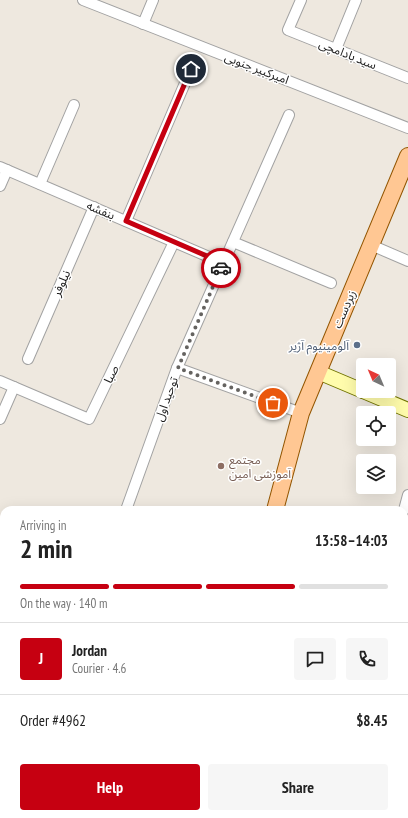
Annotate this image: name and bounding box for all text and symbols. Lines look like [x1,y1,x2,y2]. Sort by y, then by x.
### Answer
street label: سید بادامچی [317,36,379,73]
street label: امیرکبیر جنوبی [223,49,291,87]
pin [174,52,208,86]
icon: home [180,58,202,80]
street label: بنفشه [85,197,117,223]
courier [201,248,241,288]
icon: car [210,257,232,279]
street label: نیلوفر [48,268,73,299]
street label: زبردست [329,288,359,330]
place label: آلومینیوم آژیر [288,338,349,355]
marker: آلومینیوم آژیر [352,340,362,350]
north arrow [356,358,396,398]
map controls [356,358,396,494]
street label: صبا [100,362,122,386]
street label: توحید اول [151,374,181,423]
pin [256,386,290,420]
icon: bag [262,392,284,414]
button: locate [356,406,396,446]
place label: مجتمع آموزشی امین [229,452,292,481]
button: layers [356,454,396,494]
marker: مجتمع آموزشی امین [216,461,226,471]
text: Arriving in [20,517,67,534]
text: 13:58–14:03 [315,531,388,550]
text: 2 min [20,532,73,565]
text: On the way · 140 m [20,595,107,612]
button: chat [294,638,336,680]
button: phone [346,638,388,680]
text: Jordan [72,641,107,660]
text: J [39,649,43,668]
text: Courier · 4.6 [72,660,126,677]
text: Order #4962 [20,711,86,730]
text: $8.45 [356,711,388,730]
button: Help [20,764,200,810]
button: Share [208,764,388,810]

